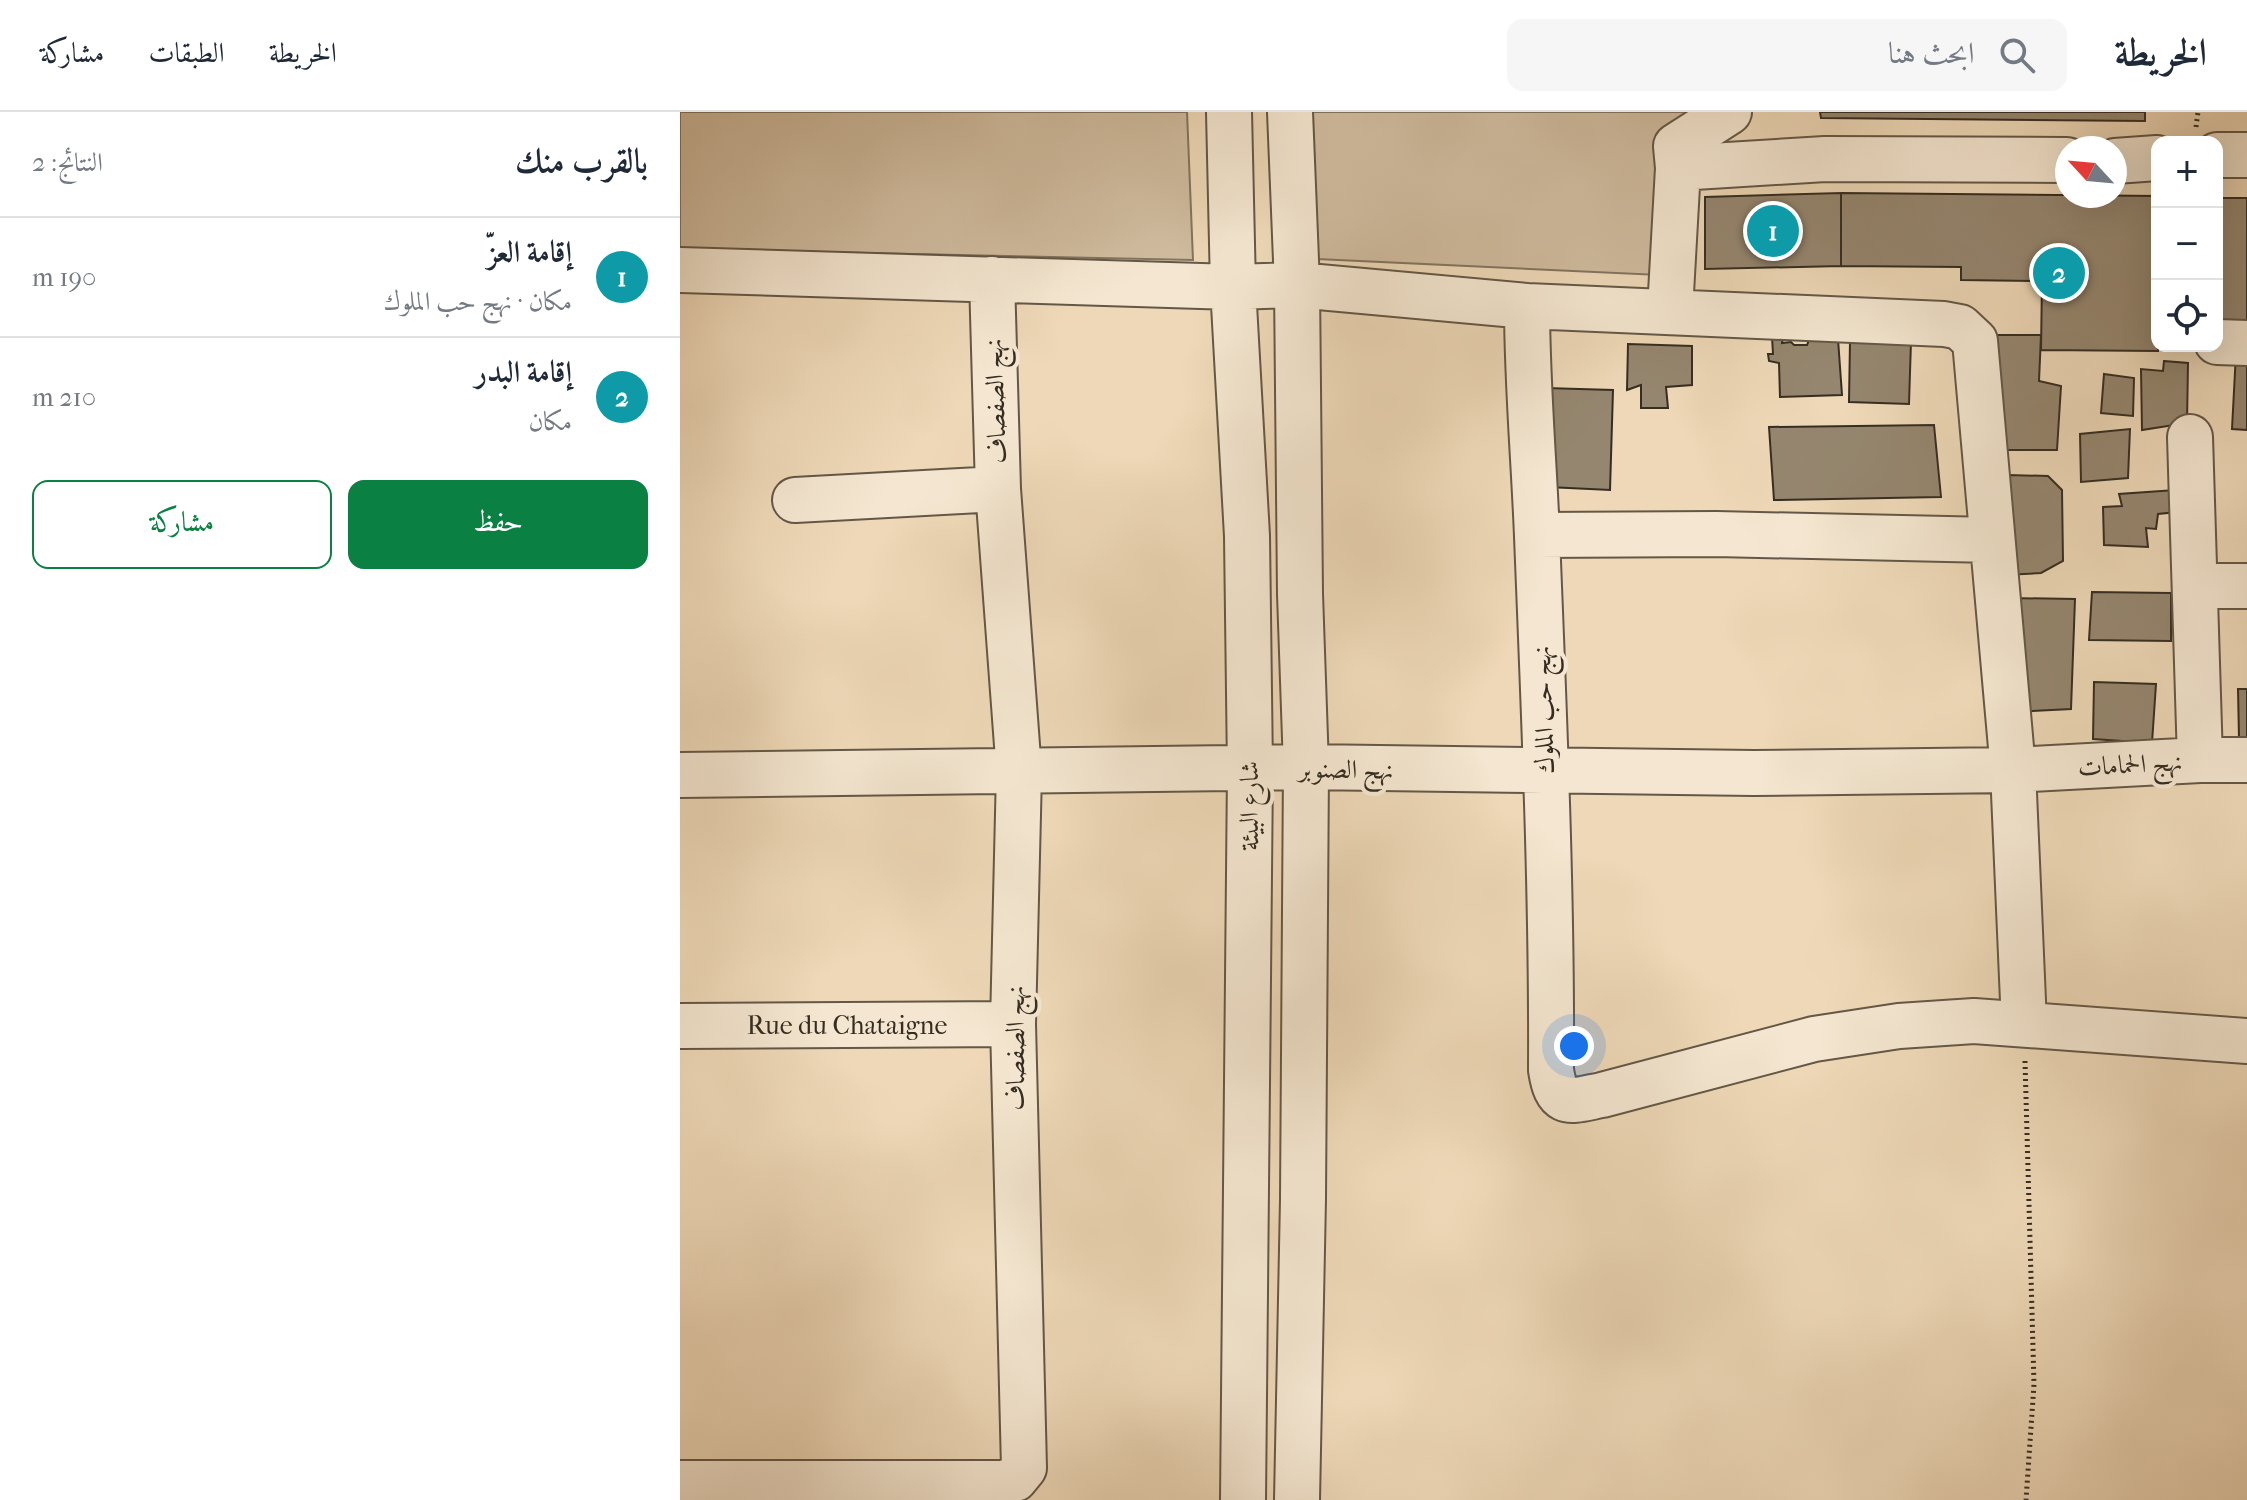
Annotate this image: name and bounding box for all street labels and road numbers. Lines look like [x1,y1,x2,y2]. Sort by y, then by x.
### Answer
street label: نهج الصفصاف [978,338,1021,464]
street label: نهج حب الملوك [1526,645,1569,775]
street label: نهج الحمامات [2077,746,2183,791]
street label: نهج الصنوبر [1295,753,1394,794]
street label: شارع البيئة [1234,761,1271,851]
street label: نهج الصفصاف [1000,985,1039,1111]
street label: Rue du Chataigne [747,1010,947,1041]

